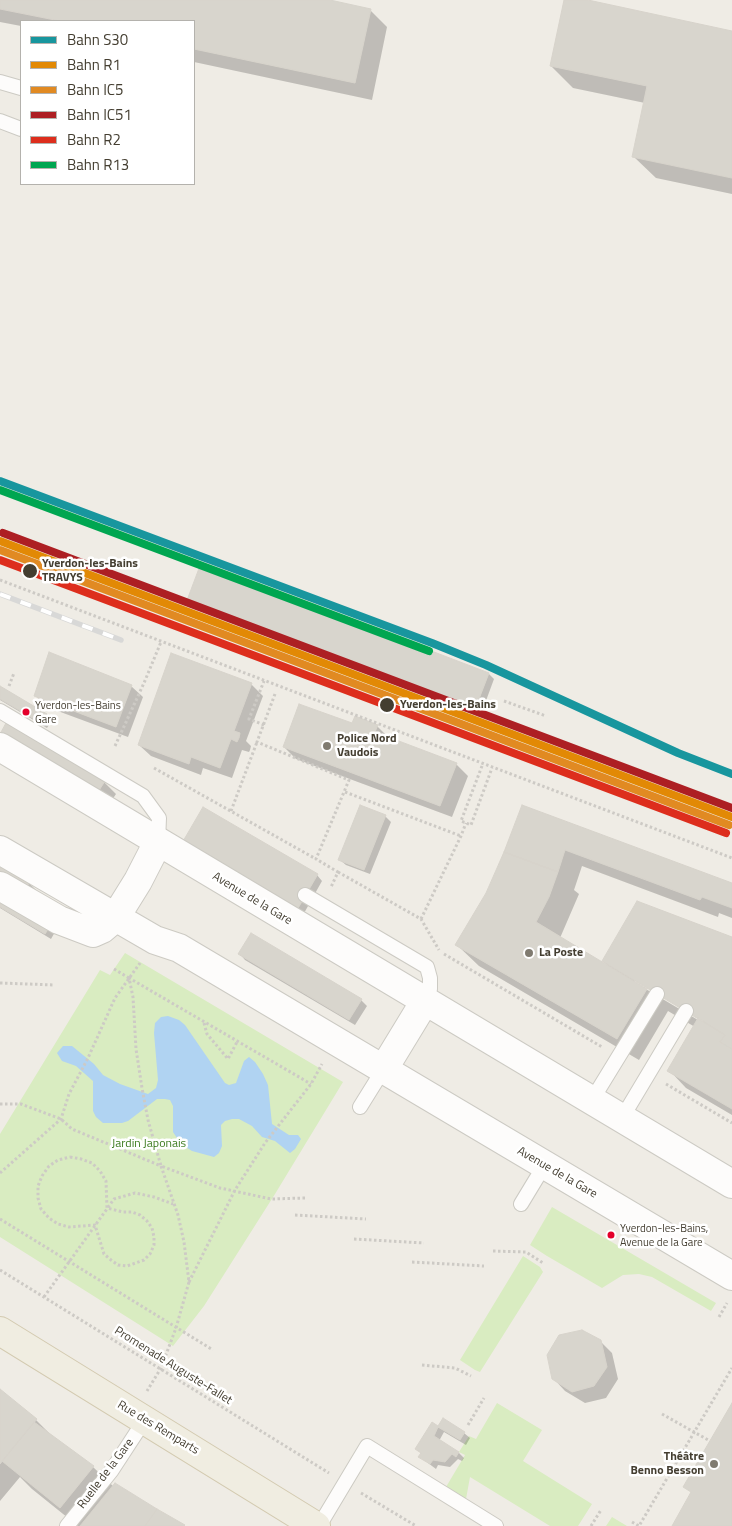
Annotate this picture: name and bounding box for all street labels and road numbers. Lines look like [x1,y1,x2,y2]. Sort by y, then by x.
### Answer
street label: Avenue de la Gare [210,870,294,928]
street label: Avenue de la Gare [514,1144,600,1202]
street label: Promenade Auguste-Fallet [112,1324,234,1408]
street label: Rue des Remparts [115,1398,201,1458]
street label: Ruelle de la Gare [75,1436,137,1512]

